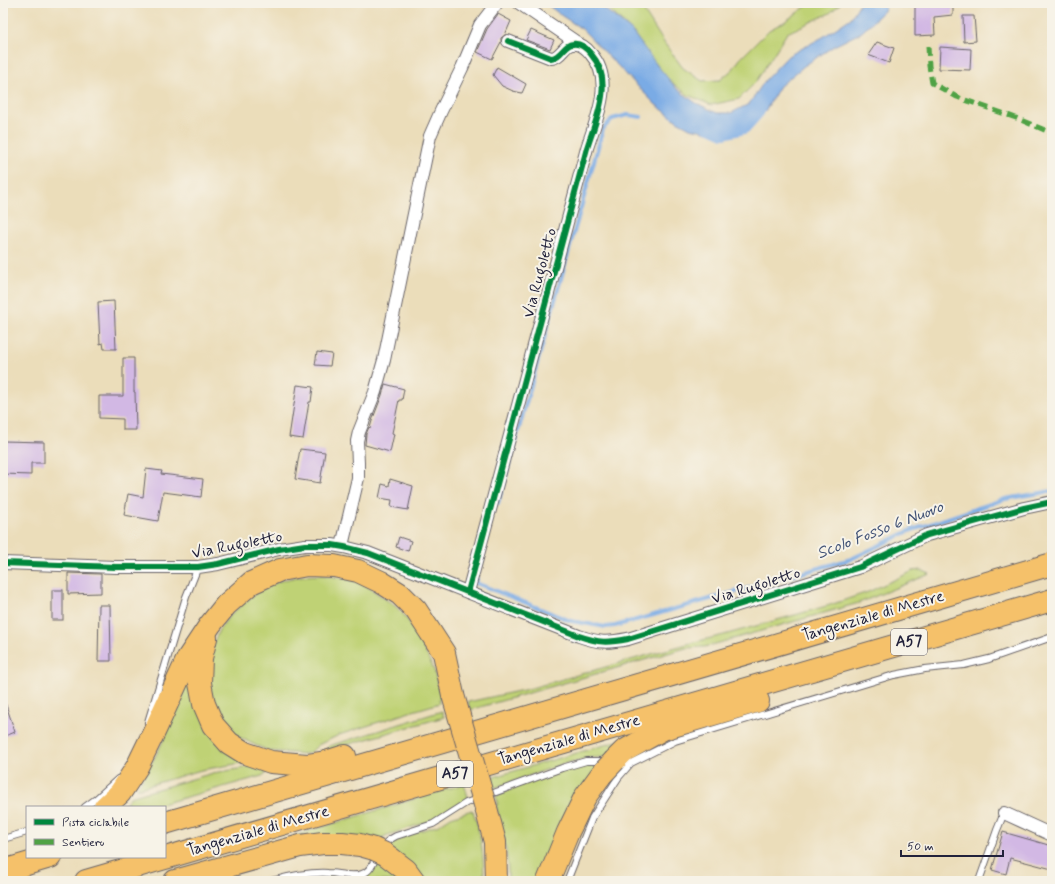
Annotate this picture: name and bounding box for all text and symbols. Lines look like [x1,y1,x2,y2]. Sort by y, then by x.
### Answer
street label: Via Rugoletto [518,226,563,320]
water label: Scolo Fosso 6 Nuovo [814,495,947,564]
street label: Via Rugoletto [190,526,285,565]
street label: Via Rugoletto [709,562,804,610]
street label: Tangenziale di Mestre [799,586,947,647]
road number: A57 [891,629,927,655]
street label: Tangenziale di Mestre [495,710,643,771]
road number: A57 [437,761,473,787]
street label: Tangenziale di Mestre [184,801,332,862]
legend [26,806,166,858]
text: Pista ciclabile [62,815,129,831]
scale bar [901,832,1003,858]
text: Sentiero [62,835,105,851]
text: 50 m [907,839,934,855]

